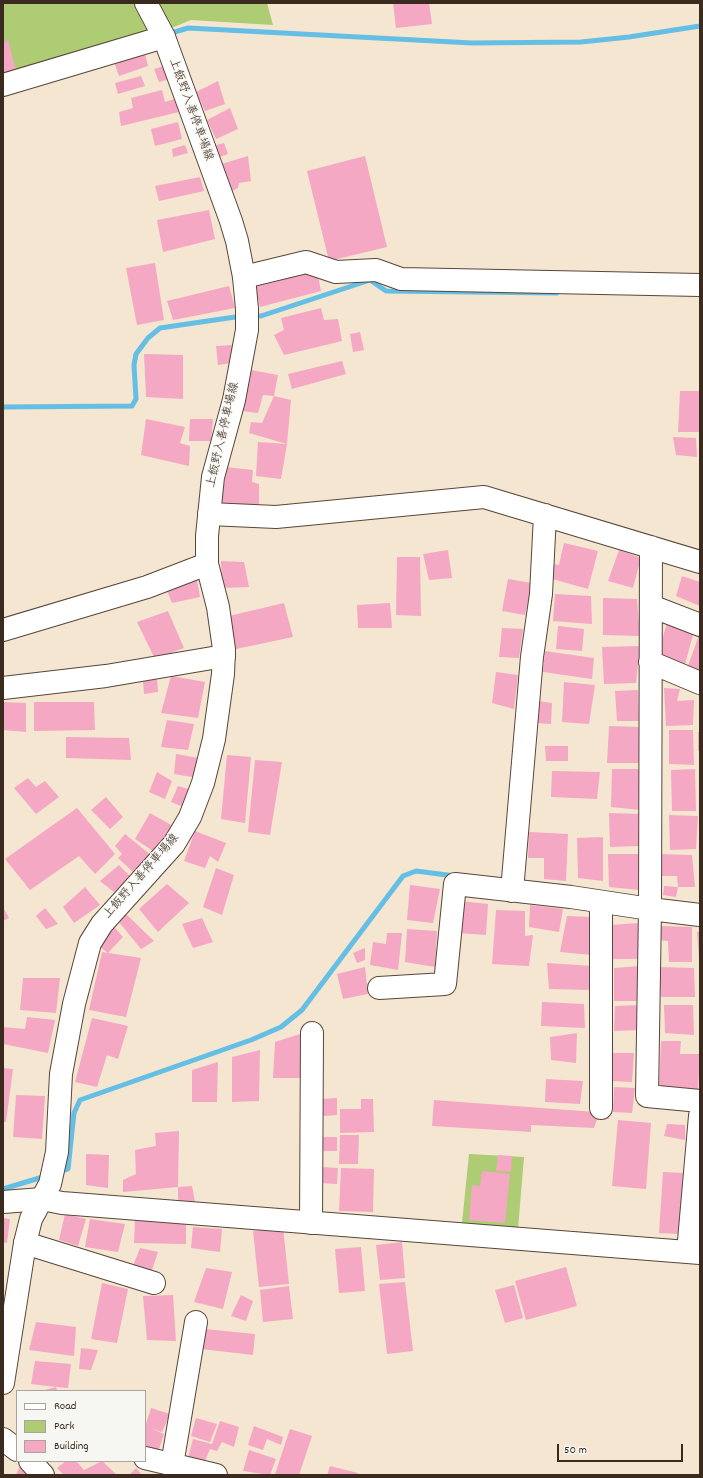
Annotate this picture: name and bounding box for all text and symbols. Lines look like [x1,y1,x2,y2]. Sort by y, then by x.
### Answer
street label: 上飯野入善停車場線 [165,57,215,163]
street label: 上飯野入善停車場線 [205,381,243,489]
street label: 上飯野入善停車場線 [101,832,183,922]
legend [16,1390,146,1462]
text: Road [54,1398,76,1415]
text: Park [54,1418,74,1435]
scale bar [559,1436,685,1462]
text: Building [54,1438,89,1455]
text: 50 m [564,1442,587,1459]

